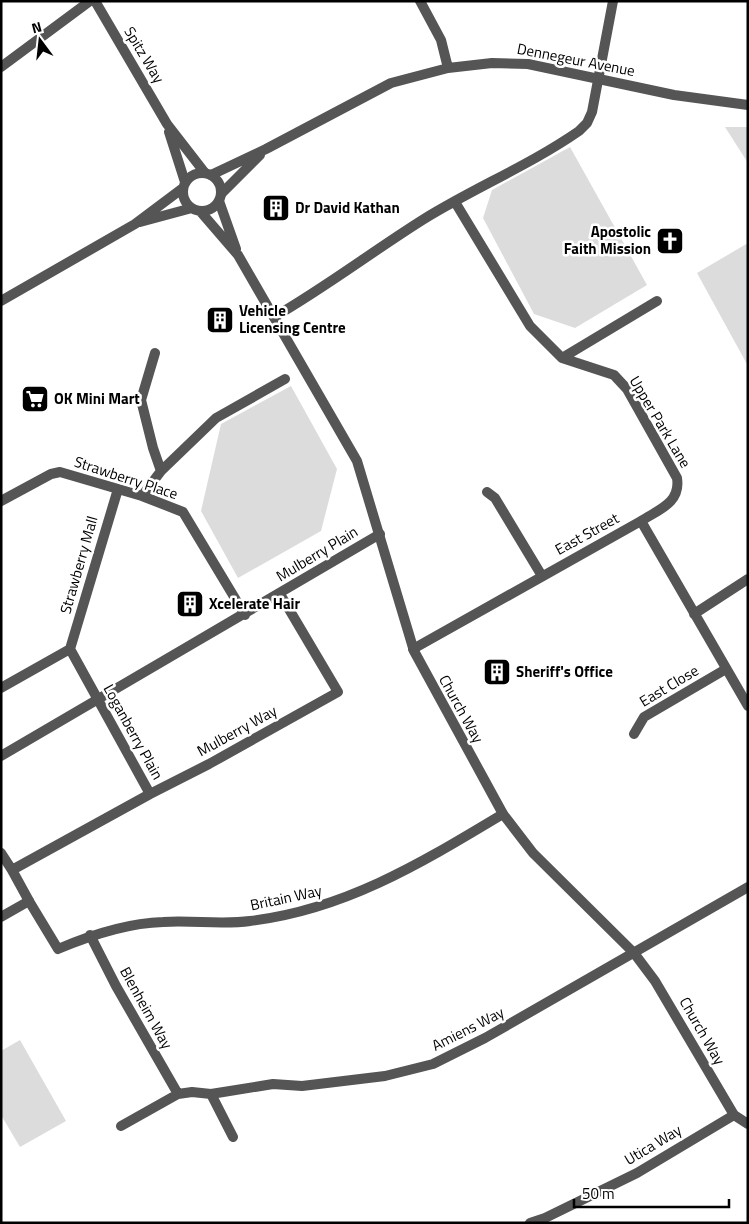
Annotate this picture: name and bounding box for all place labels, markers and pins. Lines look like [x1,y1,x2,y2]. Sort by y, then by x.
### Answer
building icon: Dr David Kathan [261,193,291,223]
place label: Dr David Kathan [295,196,400,219]
place label: Apostolic Faith Mission [564,220,651,260]
church icon: Apostolic Faith Mission [655,226,685,256]
place label: Vehicle Licensing Centre [239,299,346,339]
building icon: Vehicle Licensing Centre [205,305,235,335]
supermarket icon: OK Mini Mart [20,384,50,414]
place label: OK Mini Mart [54,387,140,410]
building icon: Xcelerate Hair [175,589,205,619]
place label: Xcelerate Hair [209,592,300,615]
building icon: Sheriff's Office [482,657,512,687]
place label: Sheriff's Office [516,660,613,683]

